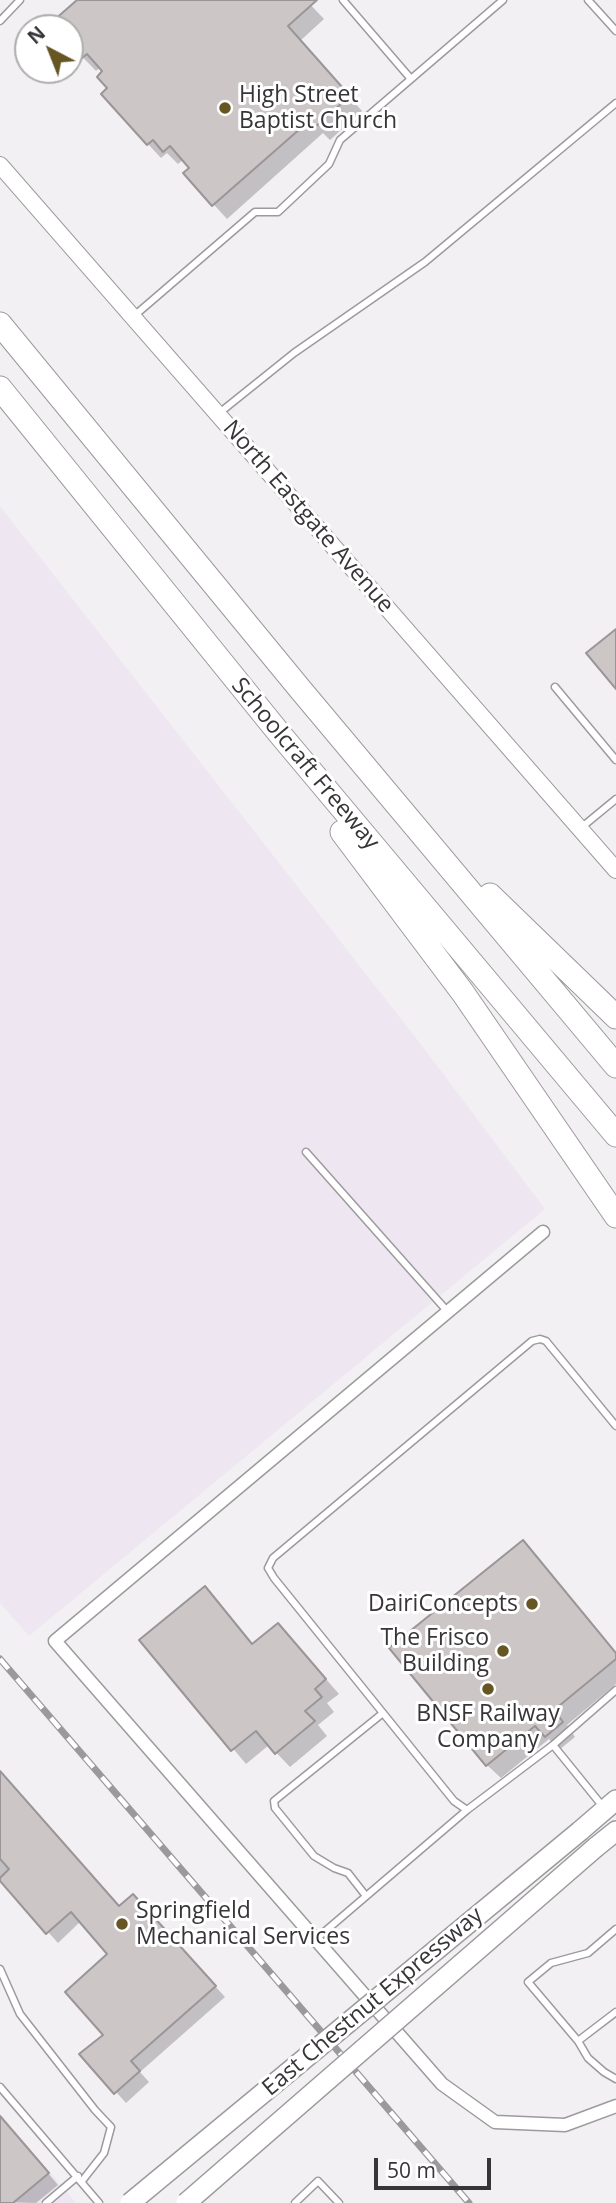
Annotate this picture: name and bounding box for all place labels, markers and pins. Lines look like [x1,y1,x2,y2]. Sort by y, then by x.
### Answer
place label: High Street Baptist Church [239,81,397,135]
marker: High Street Baptist Church [217,100,233,116]
place label: DairiConcepts [368,1590,518,1618]
marker: DairiConcepts [524,1596,540,1612]
place label: The Frisco Building [380,1624,489,1678]
marker: The Frisco Building [495,1643,511,1659]
marker: BNSF Railway Company [480,1681,496,1697]
place label: BNSF Railway Company [416,1700,560,1754]
place label: Springfield Mechanical Services [136,1897,350,1951]
marker: Springfield Mechanical Services [114,1916,130,1932]

